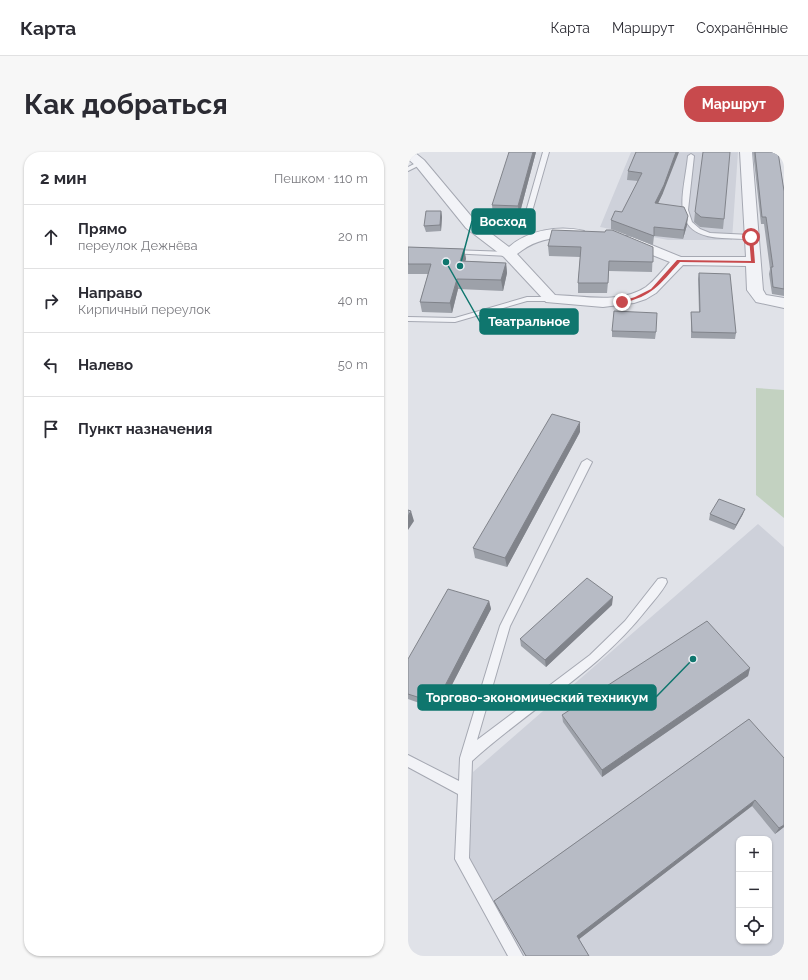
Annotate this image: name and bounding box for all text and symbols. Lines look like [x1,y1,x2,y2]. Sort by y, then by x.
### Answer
text: Карта [20,17,76,39]
text: Карта [551,20,590,36]
text: Маршрут [612,20,674,36]
text: Сохранённые [696,20,788,36]
button: Маршрут [684,86,784,122]
text: Как добраться [24,88,228,121]
text: 2 мин [40,168,87,188]
text: Пешком · 110 m [274,171,368,186]
callout: Восход [472,209,535,234]
text: Восход [479,214,527,229]
text: Прямо [78,220,127,238]
icon: ahead [40,226,62,248]
route start [742,228,760,246]
text: 20 m [338,229,368,244]
text: переулок Дежнёва [78,238,198,253]
text: Направо [78,284,142,302]
icon: right [40,290,62,312]
text: 40 m [338,293,368,308]
route end [613,293,631,311]
text: Кирпичный переулок [78,302,211,317]
callout: Театральное [480,309,578,334]
text: Театральное [488,314,570,329]
icon: left [40,354,62,376]
text: Налево [78,356,133,374]
text: 50 m [338,357,368,372]
icon: arrive [40,418,62,440]
text: Пункт назначения [78,420,212,438]
callout: Торгово-экономический техникум [418,685,656,710]
text: Торгово-экономический техникум [426,690,648,705]
map controls [736,836,772,944]
button: + [736,836,772,872]
button: − [736,872,772,908]
button: locate [736,908,772,944]

